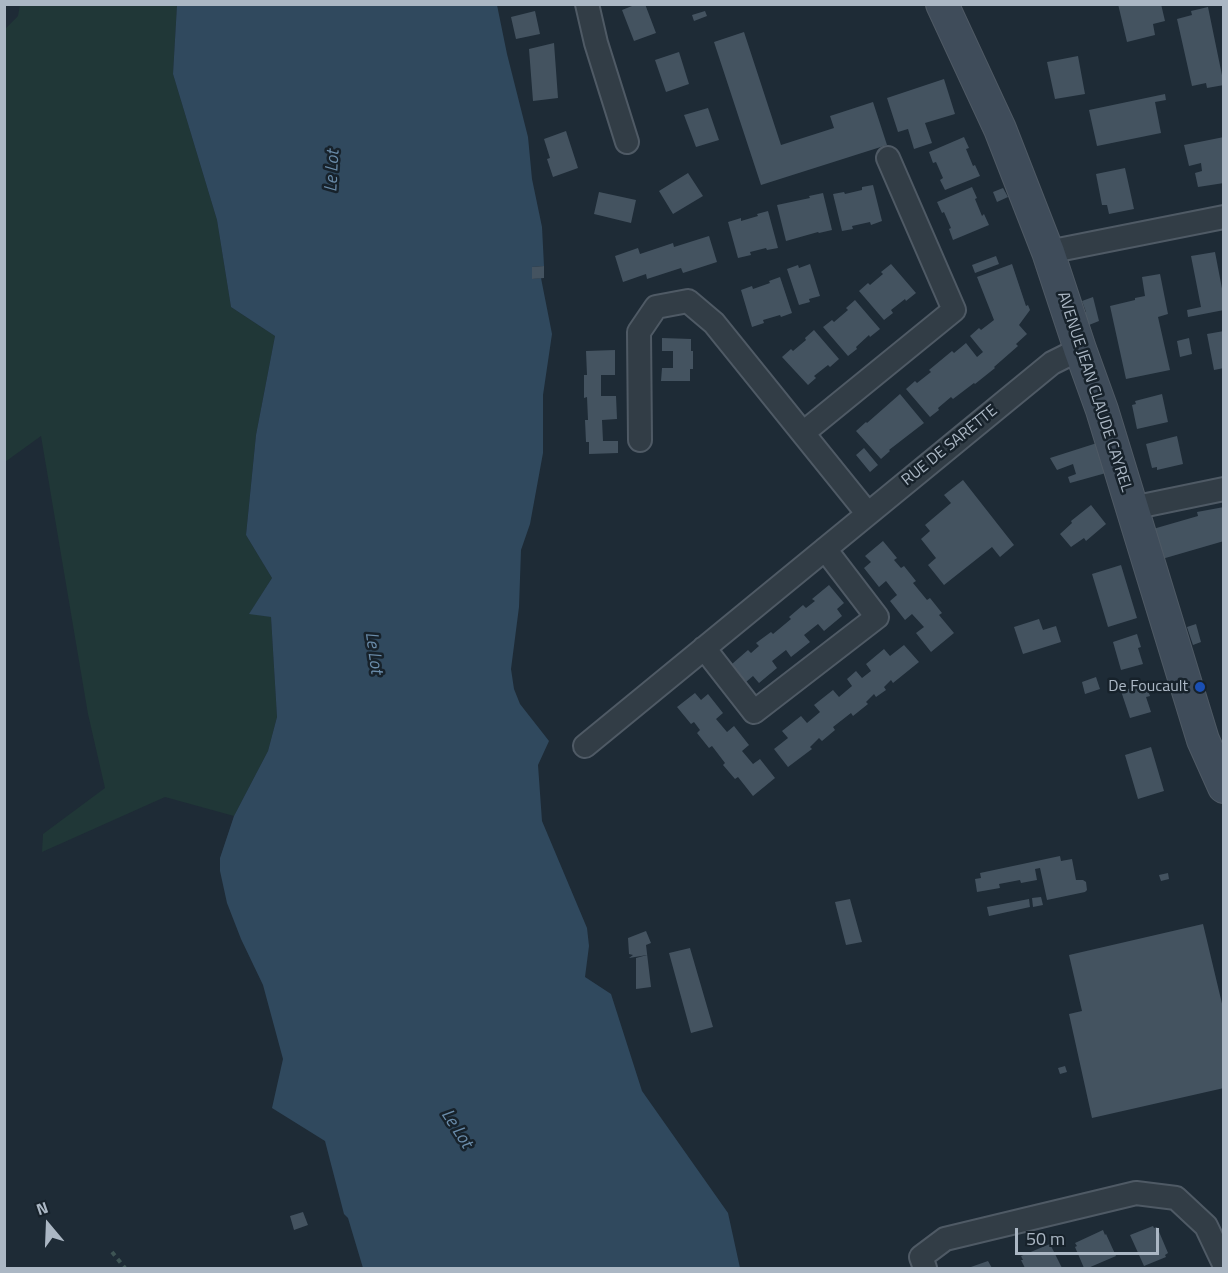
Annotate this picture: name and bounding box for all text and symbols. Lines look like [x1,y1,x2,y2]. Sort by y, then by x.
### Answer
water label: Le Lot [321,150,345,192]
street label: AVENUE JEAN CLAUDE CAYREL [1053,289,1135,495]
street label: RUE DE SARETTE [898,402,1002,490]
water label: Le Lot [359,631,387,675]
place label: De Foucault [1108,677,1188,697]
marker: De Foucault [1193,680,1207,694]
water label: Le Lot [436,1106,476,1152]
north arrow [18,1195,78,1255]
text: N [33,1195,51,1221]
scale bar [1018,1216,1162,1254]
text: 50 m [1026,1225,1065,1252]

